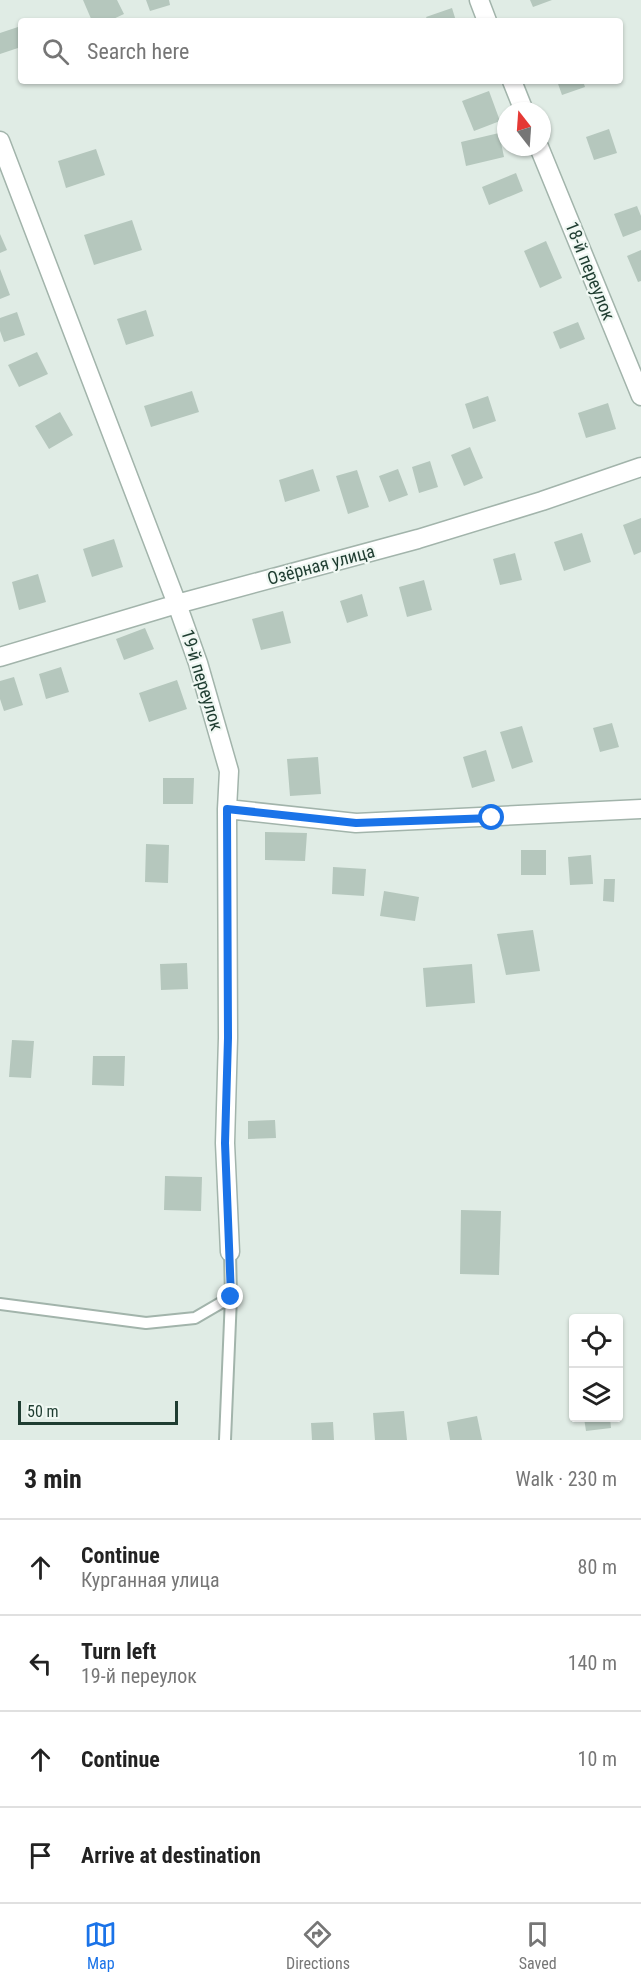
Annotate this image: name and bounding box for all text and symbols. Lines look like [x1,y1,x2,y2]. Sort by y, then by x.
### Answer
search box [18,18,623,84]
icon: search [39,35,72,68]
text: Search here [87,39,189,64]
north arrow [497,102,551,156]
street label: 18-й переулок [561,219,620,323]
street label: Озёрная улица [265,540,377,589]
street label: 19-й переулок [177,627,228,733]
route start [478,804,504,830]
route end [217,1283,243,1309]
map controls [569,1314,623,1422]
button: locate [569,1314,623,1368]
button: layers [569,1368,623,1422]
scale bar [18,1398,178,1426]
text: 50 m [27,1402,59,1421]
text: 3 min [24,1464,82,1494]
text: Walk · 230 m [516,1467,617,1491]
text: Continue [81,1543,160,1568]
icon: ahead [24,1551,57,1584]
text: 80 m [578,1555,617,1579]
text: Курганная улица [81,1568,220,1592]
text: Turn left [81,1639,156,1664]
icon: left [24,1647,57,1680]
text: 140 m [568,1651,617,1675]
text: 19-й переулок [81,1664,197,1688]
icon: ahead [24,1743,57,1776]
text: Continue [81,1747,160,1772]
text: 10 m [578,1747,617,1771]
icon: arrive [24,1839,57,1872]
text: Arrive at destination [81,1843,261,1868]
tab: Map [84,1918,117,1973]
tab: Directions [286,1918,350,1973]
tab: Saved [519,1918,557,1973]

